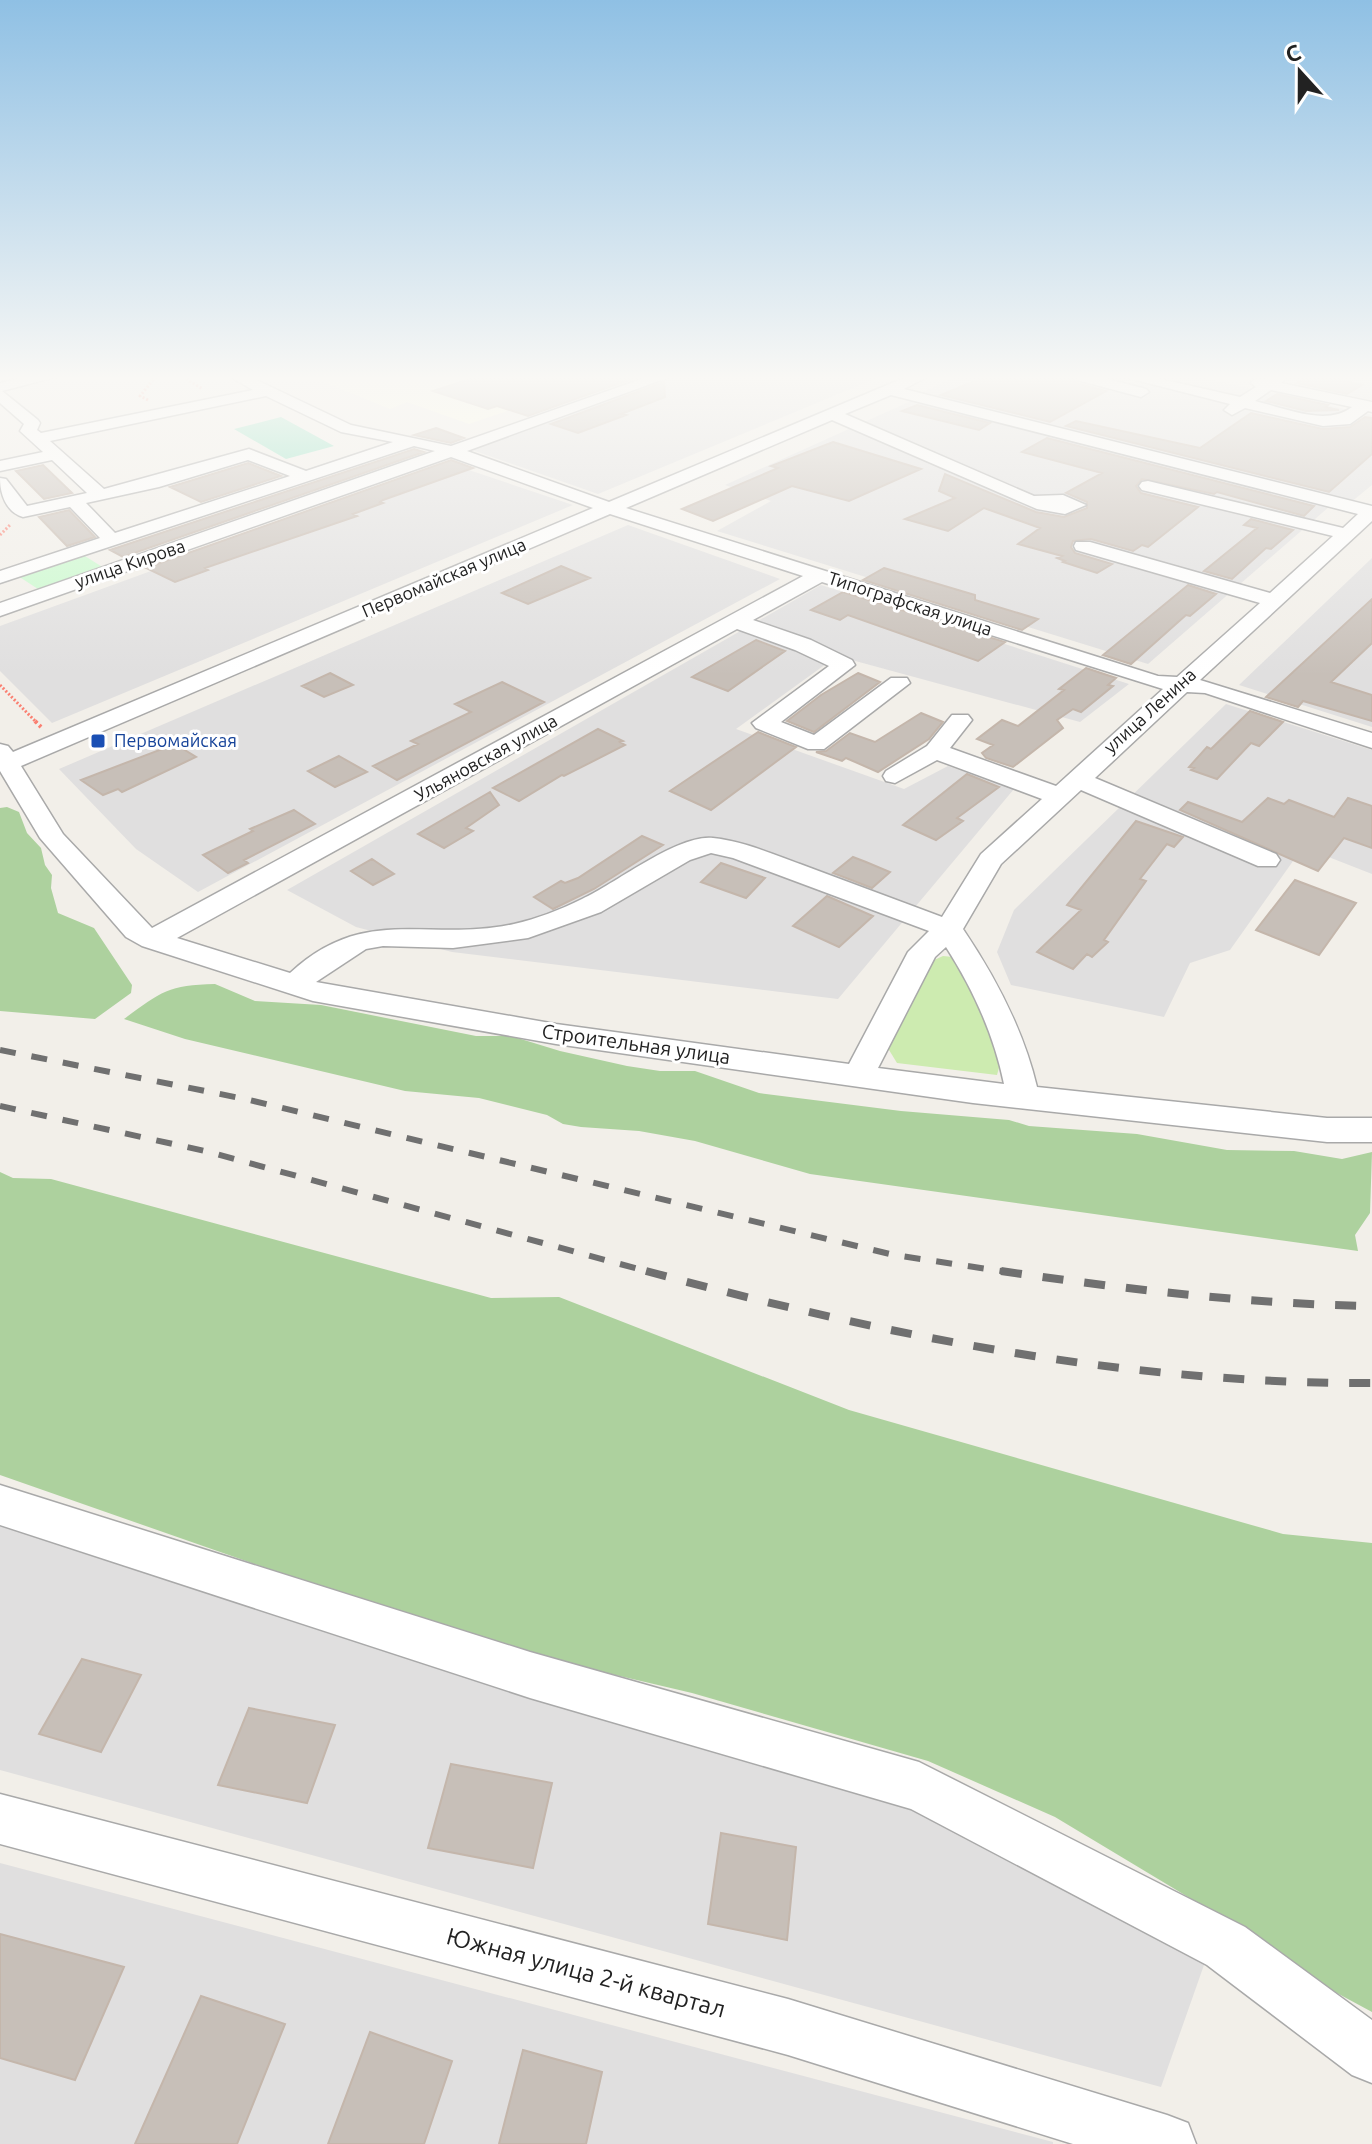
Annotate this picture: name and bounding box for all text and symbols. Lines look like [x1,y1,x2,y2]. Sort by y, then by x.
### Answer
north arrow [1260,32,1340,112]
text: С [1282,39,1304,67]
street label: Первомайская улица [359,533,529,621]
street label: улица Кирова [72,535,187,591]
street label: Типографская улица [826,567,995,639]
street label: улица Ленина [1099,664,1199,757]
street label: Ульяновская улица [411,710,560,805]
place label: Первомайская [114,730,237,750]
marker: Первомайская [89,732,107,750]
street label: Строительная улица [540,1019,732,1068]
street label: Южная улица 2-й квартал [444,1922,728,2023]

